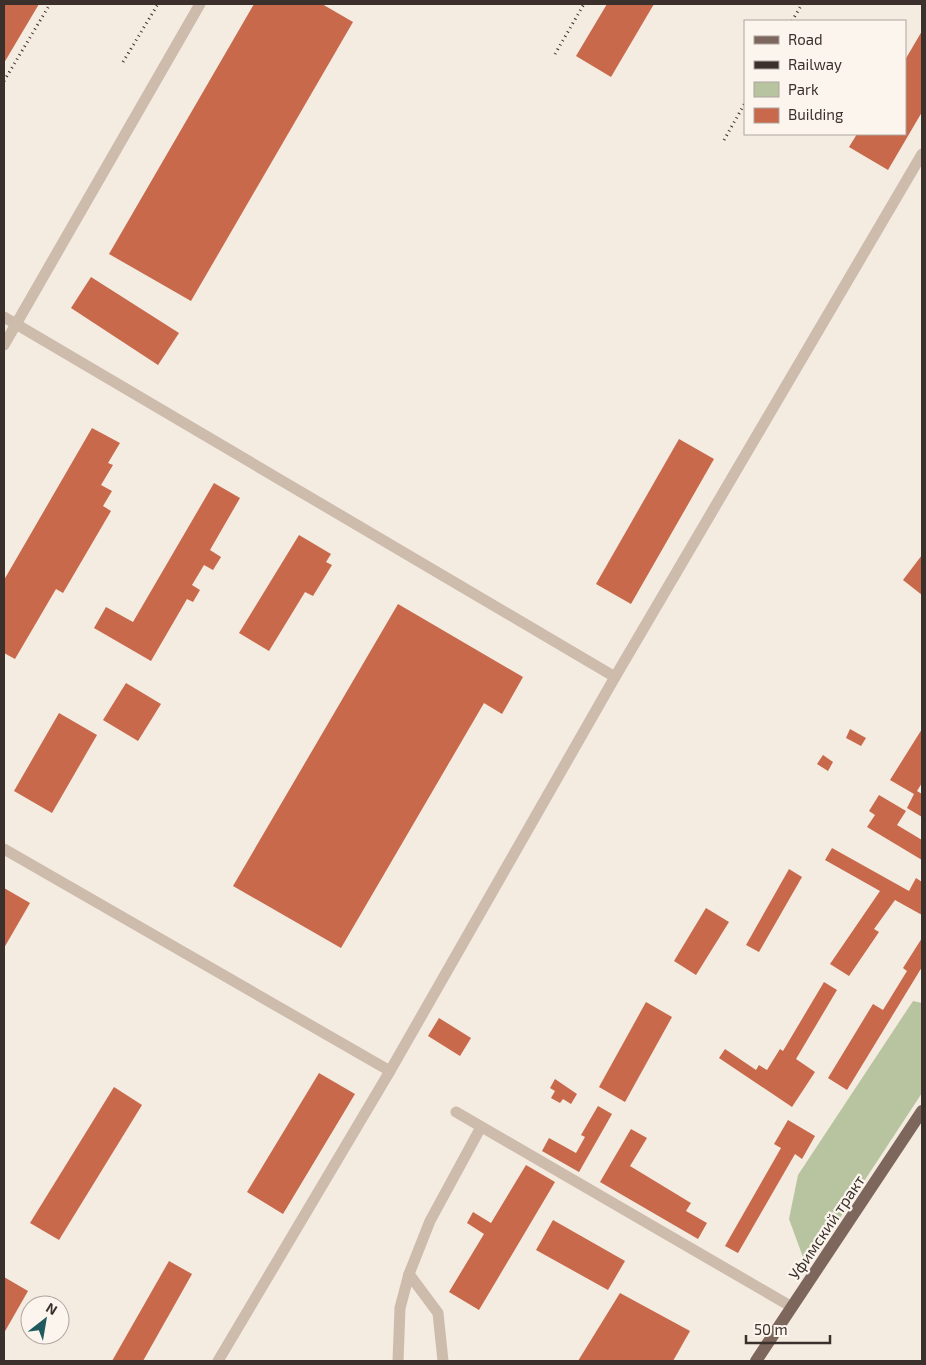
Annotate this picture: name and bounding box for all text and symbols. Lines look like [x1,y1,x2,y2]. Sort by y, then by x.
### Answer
legend [744,20,906,135]
text: Road [788,30,823,48]
text: Railway [788,55,842,73]
text: Park [788,80,819,98]
text: Building [788,105,844,123]
street label: Уфимский тракт [784,1171,868,1283]
north arrow [20,1295,70,1345]
text: N [43,1299,61,1318]
scale bar [746,1312,830,1344]
text: 50 m [754,1320,788,1338]

